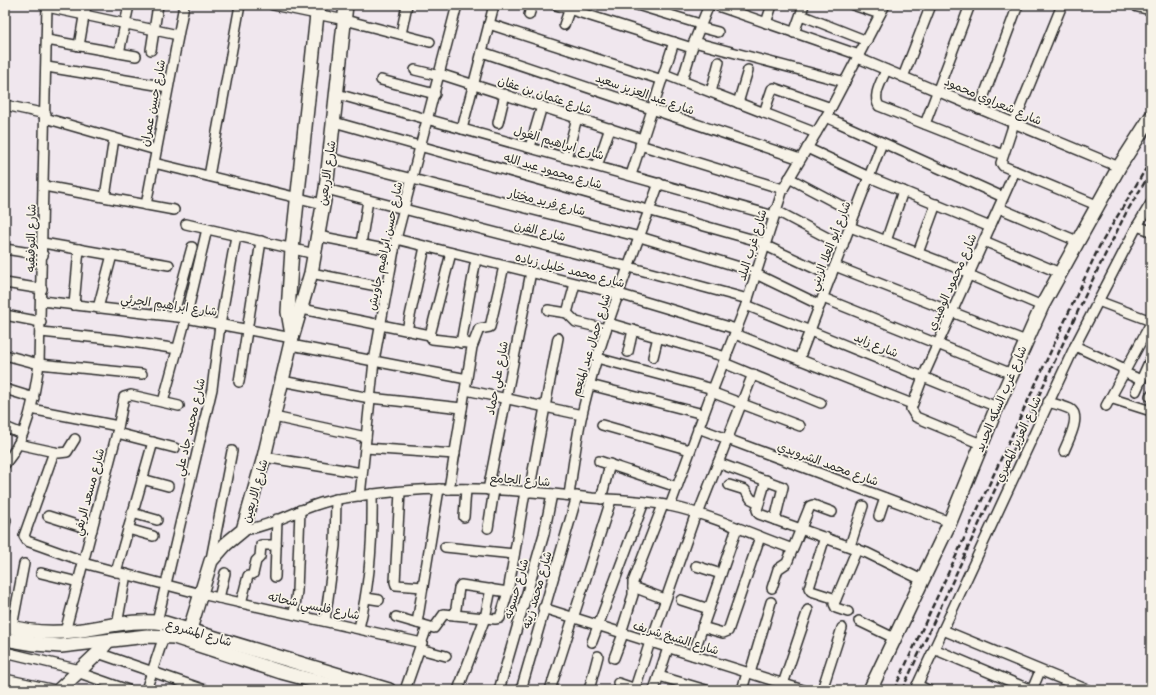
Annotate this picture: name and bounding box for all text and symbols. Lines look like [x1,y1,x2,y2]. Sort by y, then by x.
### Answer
street label: شارع حسن عمران [134,57,172,149]
street label: شارع عبد العزيز سعيد [592,67,698,121]
street label: شارع عثمان بن عفان [495,69,595,121]
street label: شارع شعراوي محمود [941,70,1045,132]
street label: شارع ابراهيم الغول [511,120,607,166]
street label: شارع الاربعين [312,139,342,207]
street label: شارع محمود عبد الله [501,146,605,196]
street label: شارع حسن ابراهيم جاويش [361,180,409,312]
street label: شارع فريد مختار [505,182,588,222]
street label: شارع أبو العلا الزيني [803,198,857,294]
street label: شارع التوفيقيه [19,204,43,272]
street label: شارع غرب البلد [731,206,773,284]
street label: شارع الفرن [512,214,568,248]
street label: شارع محمود الوهيدي [921,230,983,334]
street label: شارع محمد خليل زياده [513,246,627,294]
street label: شارع ابراهيم الجرئي [119,287,219,323]
street label: شارع جمال عبد المنعم [565,291,617,399]
street label: شارع زايد [850,326,902,364]
street label: شارع علي حماد [479,339,515,417]
street label: شارع غرب السكه الحديد [969,342,1033,456]
street label: شارع محمد جاد علي [168,376,212,478]
street label: شارع العزيز المصري [988,392,1048,486]
street label: شارع محمد الشرويدي [774,435,882,493]
street label: شارع مسعد الريفي [67,446,111,538]
street label: شارع الاربعين [235,456,275,526]
street label: شارع الجامع [489,467,551,493]
street label: شارع محمد زينه [515,549,559,631]
street label: شارع حسونه [497,556,535,622]
street label: شارع فلبسي شحاته [266,586,362,626]
street label: شارع المشروع [163,613,235,653]
street label: شارع الشيخ شريف [630,614,722,662]

